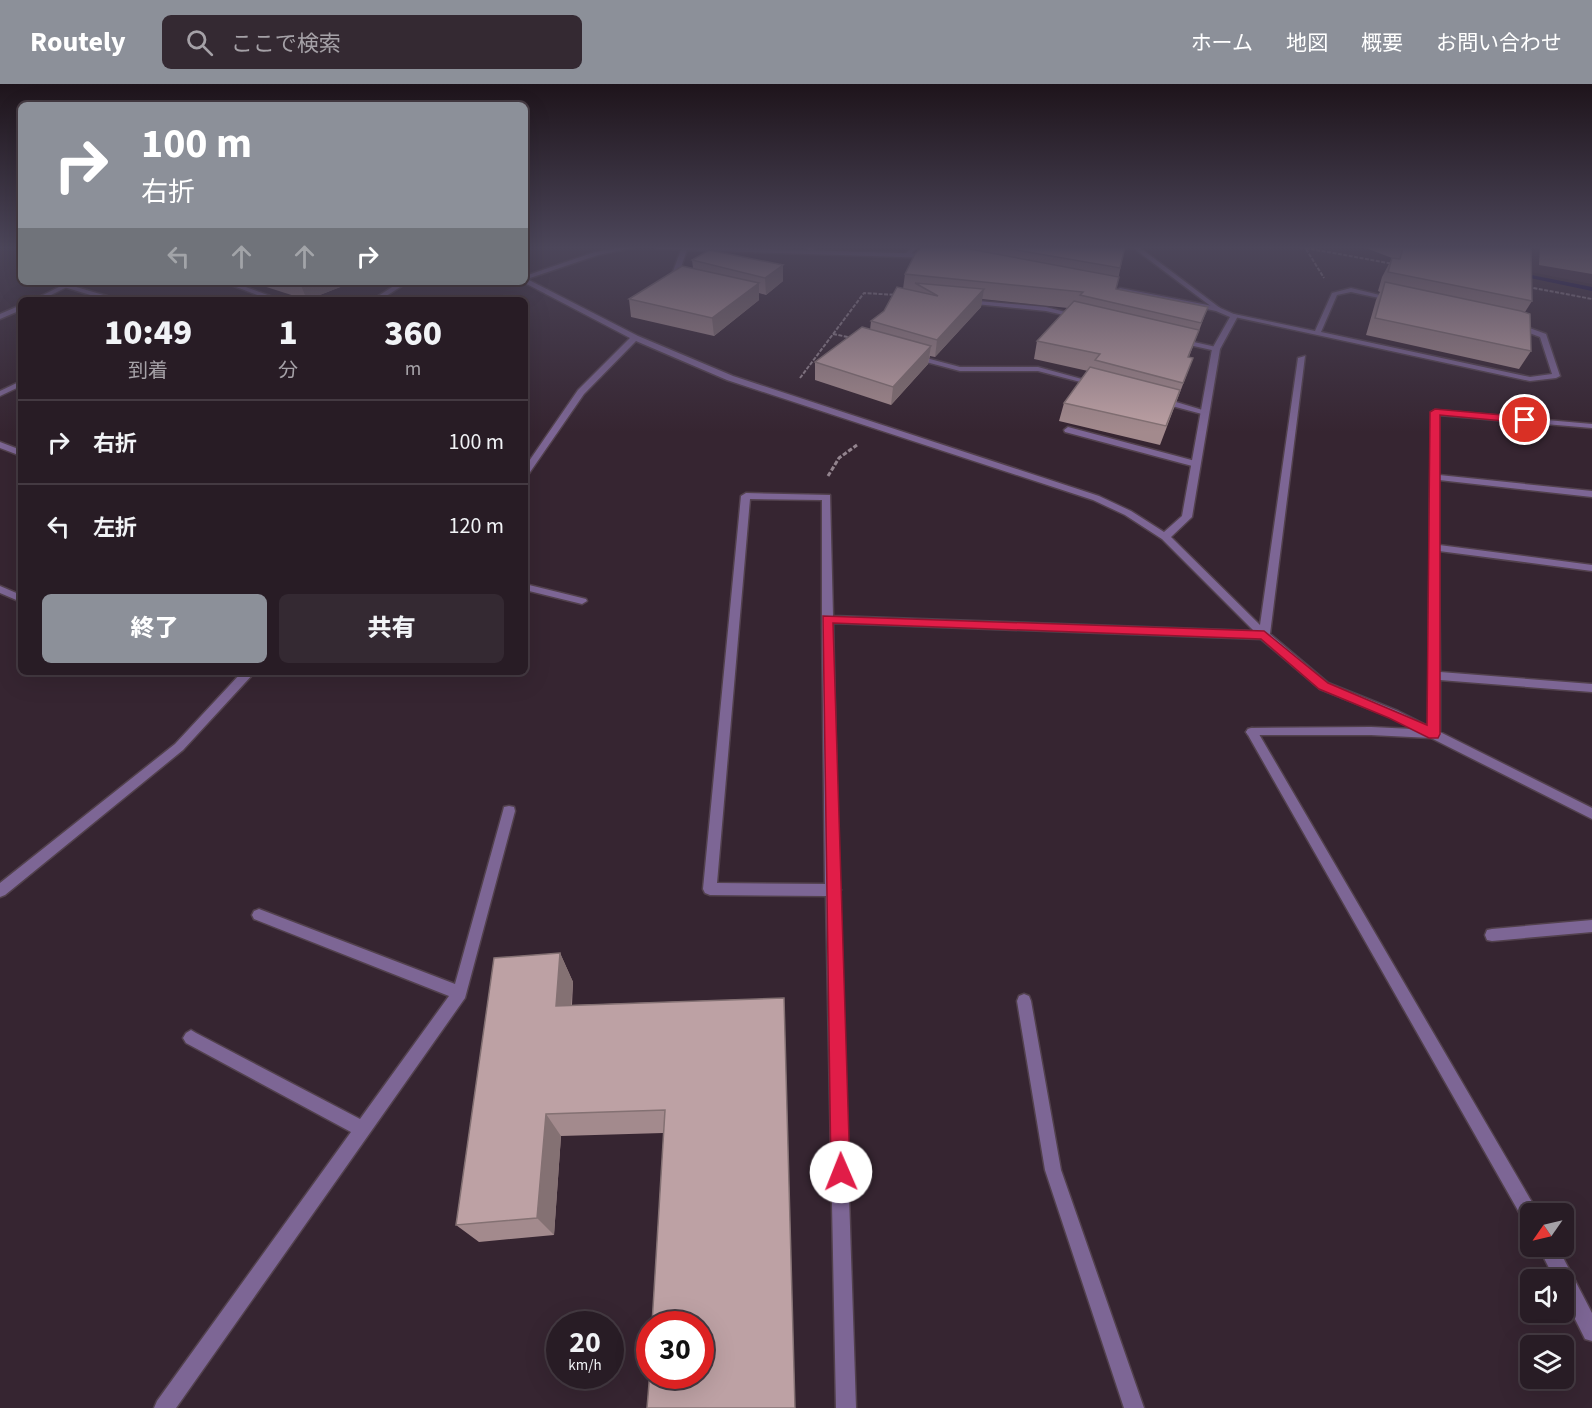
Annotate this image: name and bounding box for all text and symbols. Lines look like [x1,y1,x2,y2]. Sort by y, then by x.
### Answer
search box [162,15,582,69]
text: Routely [30,22,126,62]
icon: search [183,26,216,59]
text: ここで検索 [231,28,341,60]
text: ホーム [1191,28,1253,58]
text: 地図 [1286,28,1328,58]
text: 概要 [1361,28,1403,58]
text: お問い合わせ [1436,28,1562,58]
text: 100 m [141,114,252,174]
icon: right [42,126,120,204]
text: 右折 [141,173,195,212]
icon: left [162,240,195,273]
icon: ahead [225,240,258,273]
icon: ahead [288,240,321,273]
icon: right [351,240,384,273]
text: 10:49 [104,307,192,358]
text: 1 [279,307,298,358]
text: 360 [384,308,442,359]
text: m [405,355,421,383]
text: 到着 [128,357,168,385]
text: 分 [278,357,298,385]
pin [1499,394,1550,445]
icon: arrive [1508,403,1541,436]
icon: right [42,426,75,459]
text: 100 m [449,426,504,458]
text: 右折 [93,428,137,460]
icon: left [42,510,75,543]
text: 120 m [449,510,504,542]
text: 左折 [93,512,137,544]
button: 終了 [42,594,267,663]
button: 共有 [279,594,504,663]
position arrow [809,1140,873,1204]
north arrow [1520,1203,1574,1257]
map controls [1520,1203,1574,1389]
button: sound [1520,1269,1574,1323]
speed limit sign: 30 [636,1311,714,1389]
text: 20 [569,1321,601,1364]
button: layers [1520,1335,1574,1389]
text: km/h [568,1355,602,1376]

